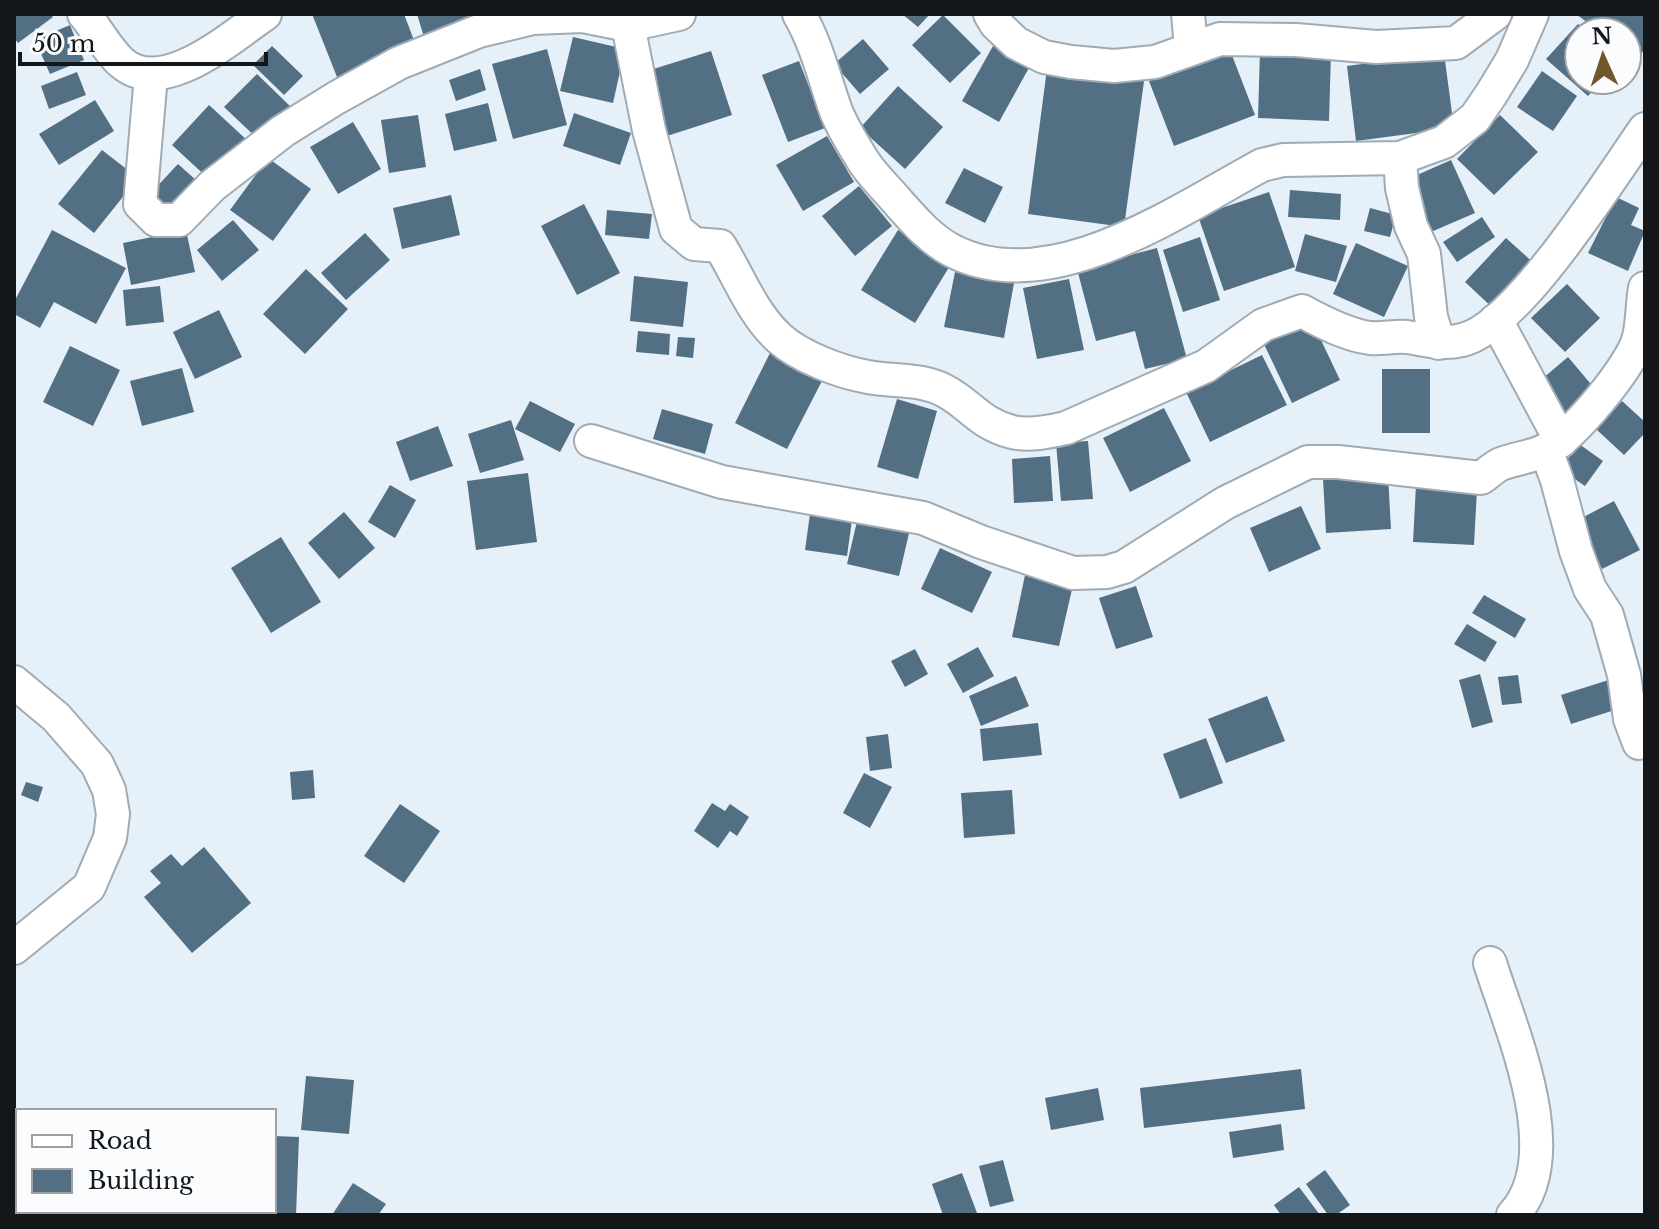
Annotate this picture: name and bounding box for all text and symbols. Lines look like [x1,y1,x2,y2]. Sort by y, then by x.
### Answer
scale bar [20,16,266,66]
north arrow [1563,16,1643,96]
text: N [1591,22,1613,51]
text: 50 m [32,29,96,58]
legend [16,1109,276,1213]
text: Road [88,1126,152,1155]
text: Building [88,1166,194,1195]

